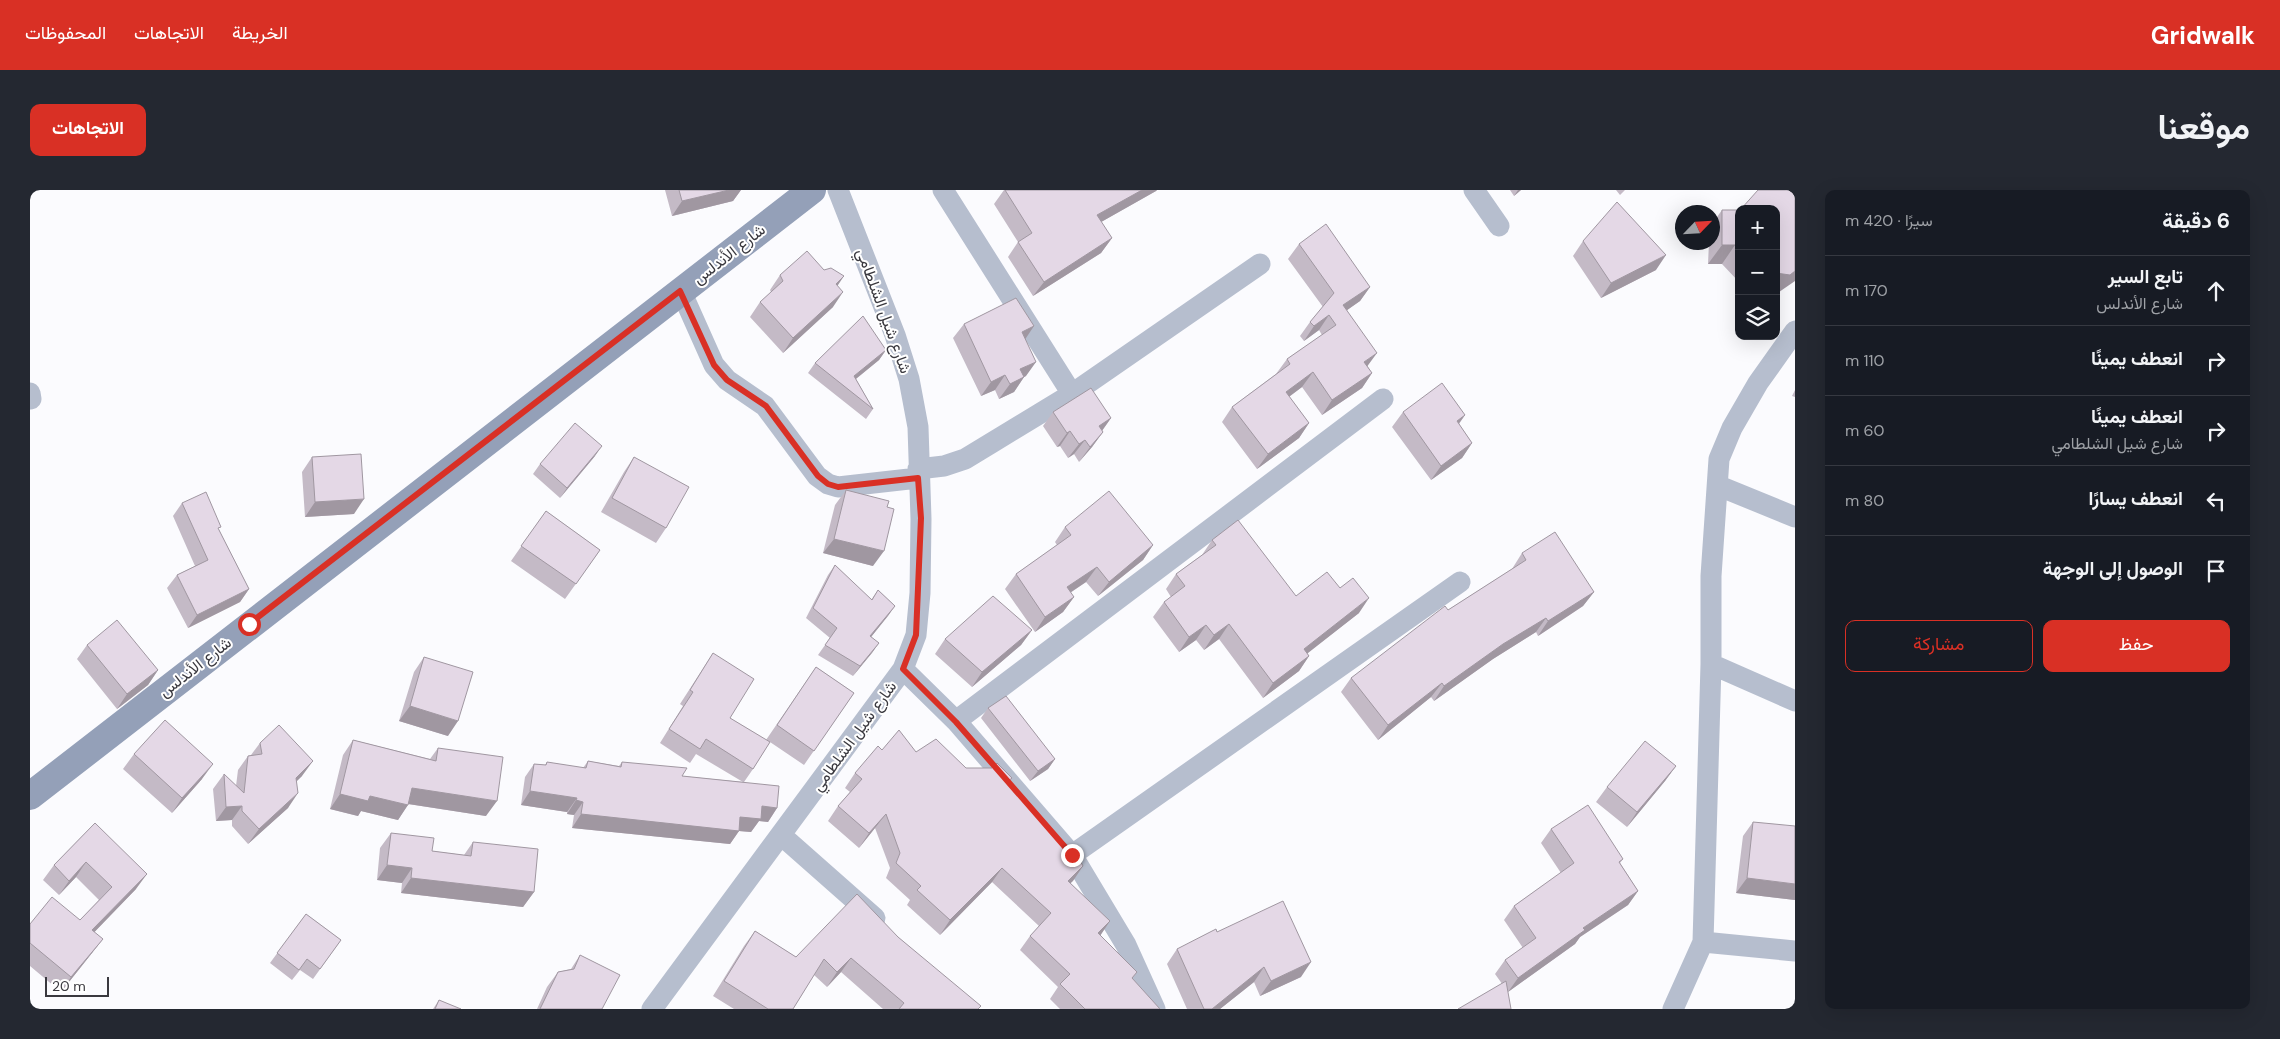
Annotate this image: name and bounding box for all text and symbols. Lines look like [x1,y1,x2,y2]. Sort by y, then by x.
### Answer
text: Gridwalk [2151,20,2255,51]
text: المحفوظات [25,21,106,45]
text: الاتجاهات [134,21,204,45]
text: الخريطة [232,21,288,45]
button: الاتجاهات [30,104,146,156]
text: موقعنا [2157,104,2250,150]
north arrow [1675,205,1720,250]
map controls [1735,205,1780,340]
button: + [1735,205,1780,250]
text: 6 دقيقة [2162,207,2230,235]
text: سيرًا · 420 m [1845,210,1933,231]
street label: شارع الأندلس [688,219,770,290]
street label: شارع شيل الشلطامي [849,246,916,377]
button: − [1735,250,1780,295]
text: تابع السير [2108,264,2183,289]
icon: ahead [2202,277,2230,305]
text: 170 m [1845,280,1888,301]
text: شارع الأندلس [2096,293,2183,314]
button: layers [1735,295,1780,340]
text: انعطف يمينًا [2091,346,2183,371]
icon: right [2202,347,2230,375]
text: 110 m [1845,350,1884,371]
text: انعطف يمينًا [2091,404,2183,429]
icon: right [2202,417,2230,445]
text: 60 m [1845,420,1885,441]
text: شارع شيل الشلطامي [2051,433,2183,454]
text: انعطف يسارًا [2089,486,2183,511]
icon: left [2202,487,2230,515]
text: 80 m [1845,490,1884,511]
text: الوصول إلى الوجهة [2043,556,2183,581]
icon: arrive [2202,557,2230,585]
route start [238,613,261,636]
button: مشاركة [1845,620,2033,672]
button: حفظ [2043,620,2230,672]
street label: شارع الأندلس [154,632,236,703]
street label: شارع شيل الشلطامي [807,677,904,797]
route end [1061,844,1084,867]
scale bar [45,974,109,997]
text: 20 m [52,977,86,995]

